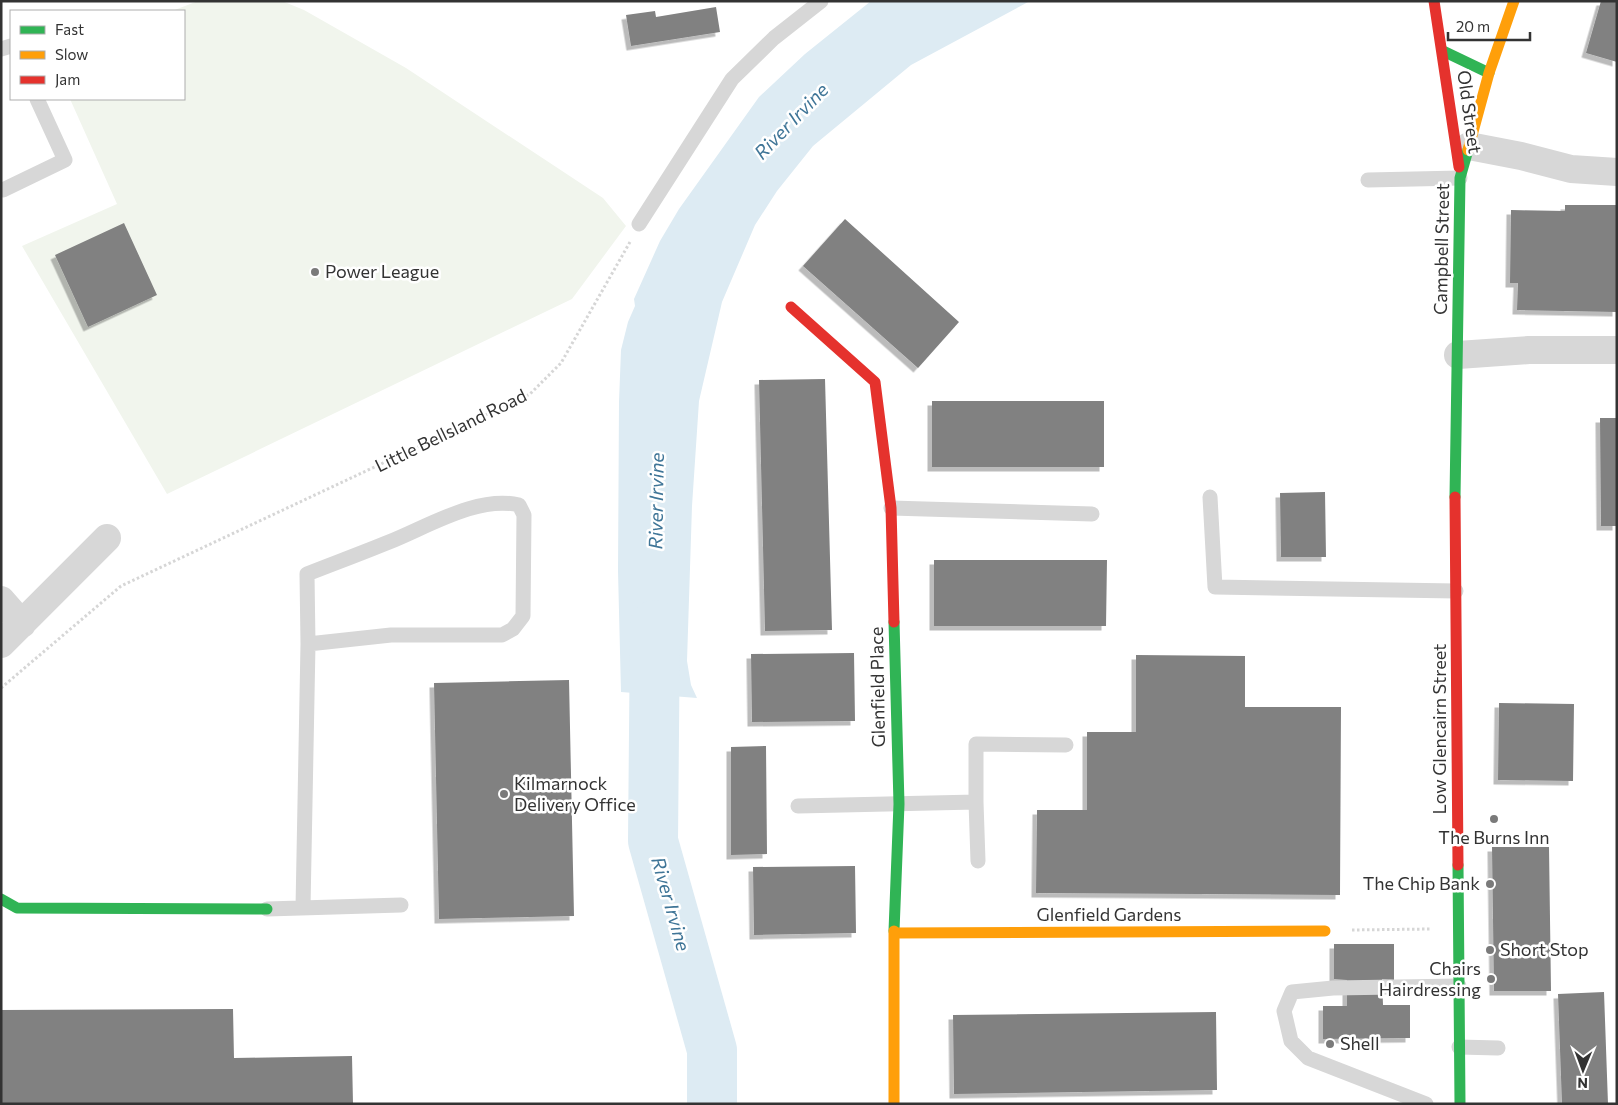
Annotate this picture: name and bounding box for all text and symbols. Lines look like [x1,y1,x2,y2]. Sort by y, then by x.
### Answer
legend [10,10,185,100]
scale bar [1448,10,1530,42]
text: 20 m [1456,17,1490,35]
text: Fast [55,20,84,38]
text: Slow [55,45,88,63]
street label: Old Street [1453,69,1487,155]
text: Jam [55,70,80,88]
water label: River Irvine [749,78,833,163]
street label: Campbell Street [1429,183,1453,315]
place label: Power League [325,260,439,282]
marker: Power League [309,266,321,278]
street label: Little Bellsland Road [371,384,530,476]
water label: River Irvine [643,452,668,550]
street label: Glenfield Place [865,626,889,748]
street label: Low Glencairn Street [1428,644,1450,814]
place label: Kilmarnock Delivery Office [514,772,636,815]
marker: Kilmarnock Delivery Office [498,788,510,800]
marker: The Burns Inn [1488,813,1500,825]
place label: The Burns Inn [1438,826,1550,848]
water label: River Irvine [647,854,696,954]
place label: The Chip Bank [1363,872,1480,894]
marker: The Chip Bank [1484,878,1496,890]
street label: Glenfield Gardens [1036,903,1182,925]
place label: Short Stop [1500,938,1589,960]
marker: Short Stop [1484,944,1496,956]
place label: Chairs Hairdressing [1379,957,1481,1000]
marker: Chairs Hairdressing [1485,973,1497,985]
place label: Shell [1340,1032,1380,1054]
marker: Shell [1324,1038,1336,1050]
north arrow [1558,1045,1608,1095]
text: N [1577,1075,1588,1092]

